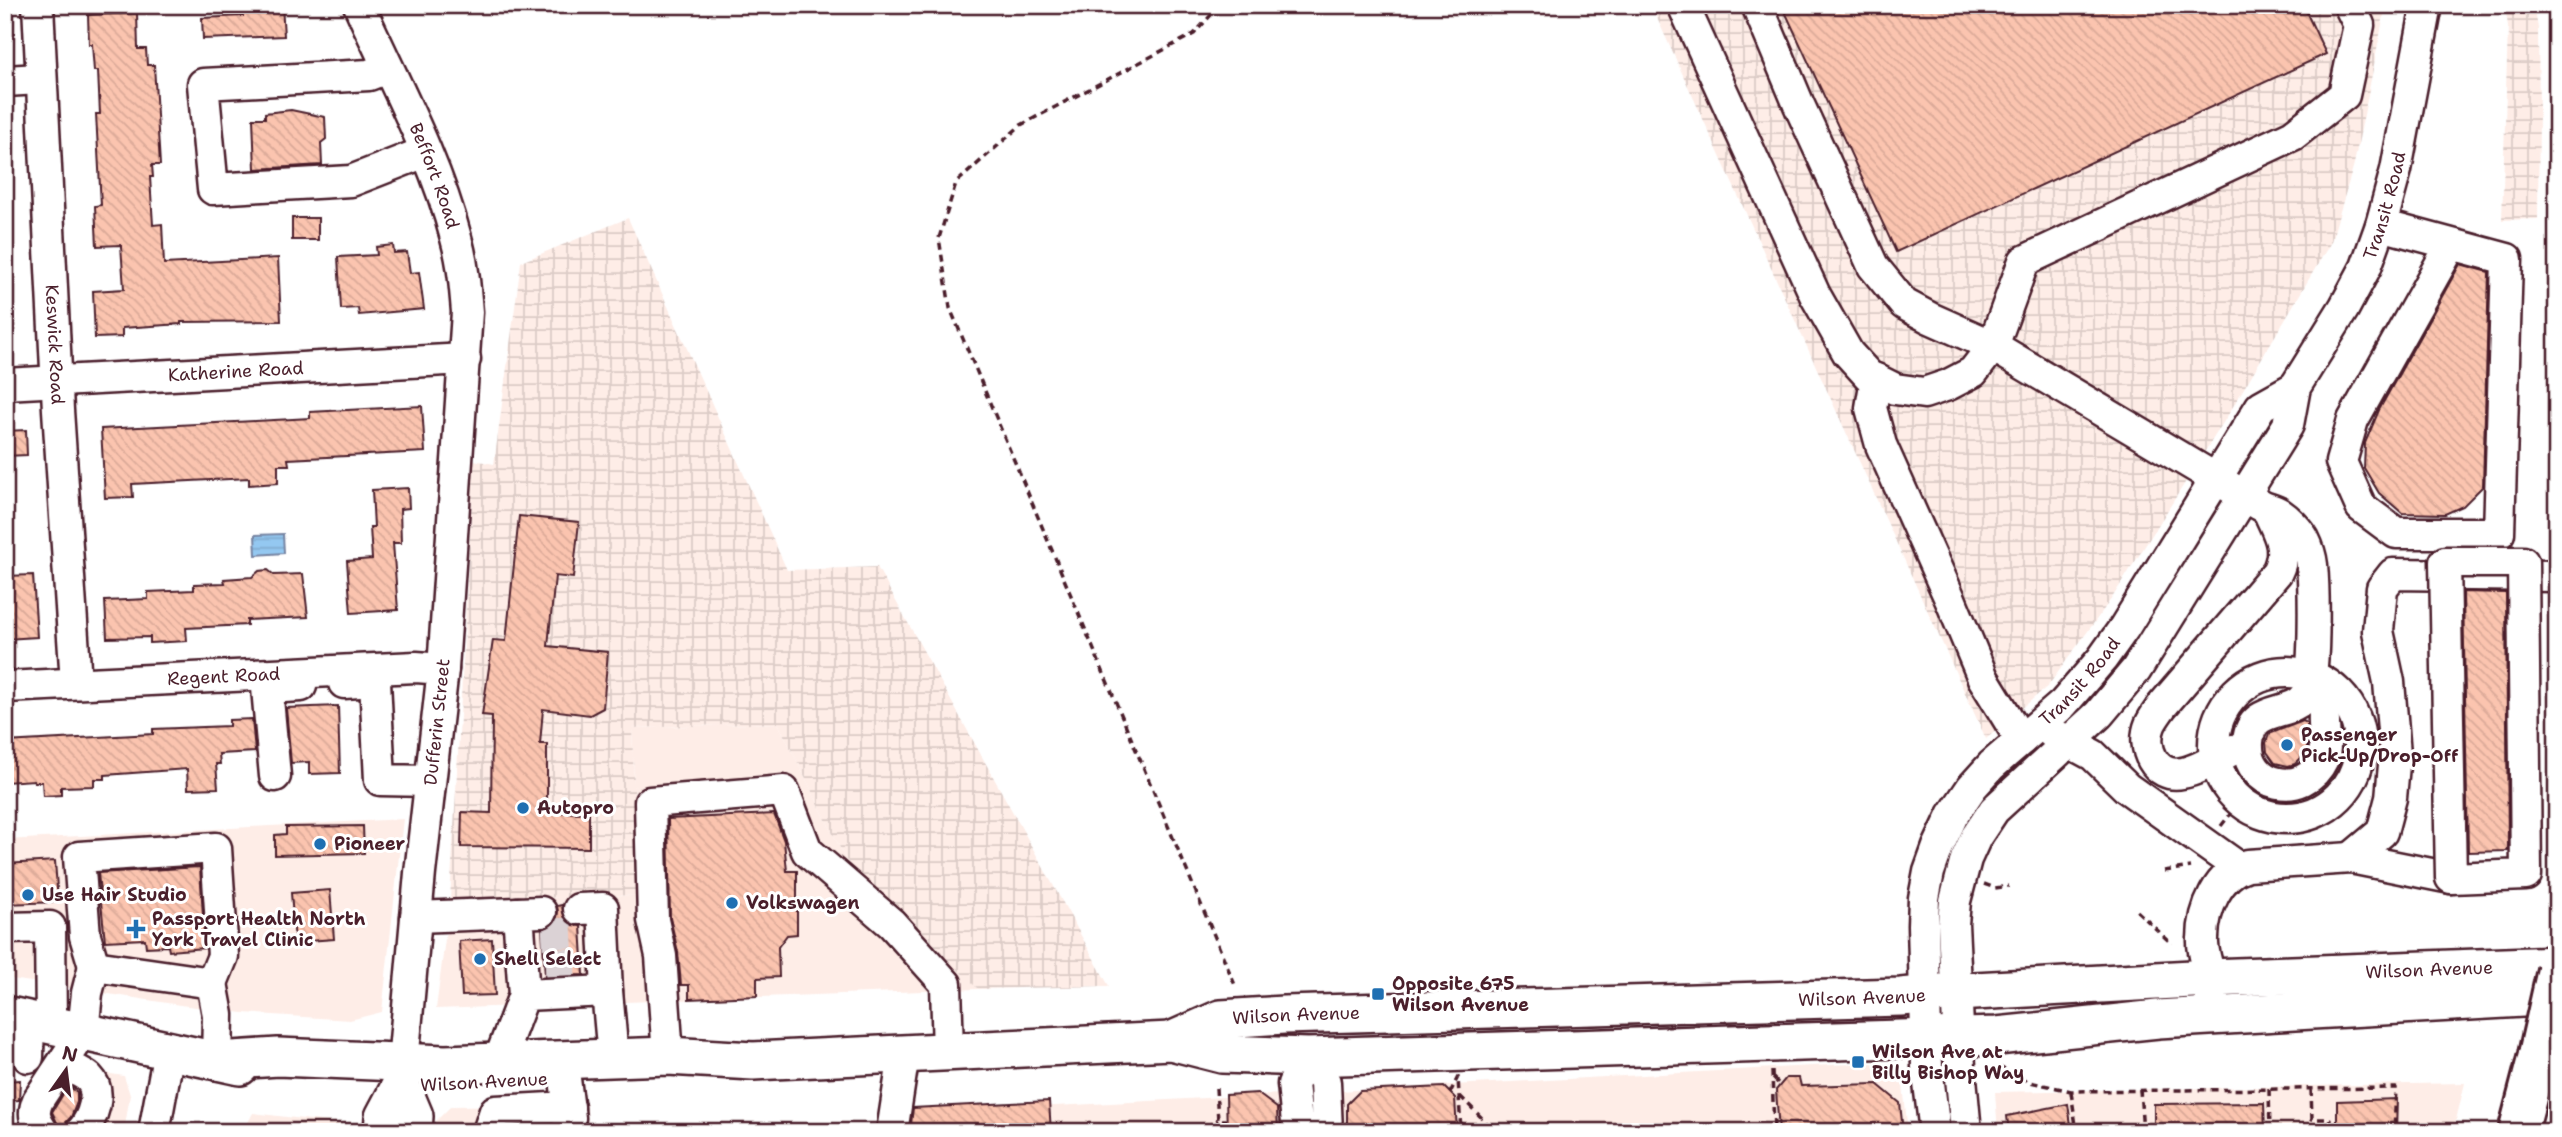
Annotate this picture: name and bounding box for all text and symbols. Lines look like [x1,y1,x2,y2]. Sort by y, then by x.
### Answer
street label: Beffort Road [403,119,465,232]
street label: Transit Road [2358,150,2411,263]
street label: Keswick Road [40,284,70,405]
street label: Katherine Road [167,356,304,387]
street label: Transit Road [2034,632,2126,731]
street label: Dufferin Street [418,657,456,787]
street label: Regent Road [167,662,281,691]
place label: Passenger Pick-Up/Drop-Off [2301,723,2459,768]
marker: Passenger Pick-Up/Drop-Off [2279,737,2295,753]
place label: Autopro [537,796,614,820]
marker: Autopro [515,800,531,816]
place label: Pioneer [334,832,405,856]
marker: Pioneer [312,836,328,852]
place label: Use Hair Studio [42,883,187,907]
marker: Use Hair Studio [20,887,36,903]
place label: Volkswagen [746,891,859,915]
marker: Volkswagen [724,895,740,911]
place label: Passport Health North York Travel Clinic [152,907,366,952]
marker: Passport Health North York Travel Clinic [126,919,146,939]
place label: Shell Select [494,947,601,971]
marker: Shell Select [472,951,488,967]
street label: Wilson Avenue [2365,955,2494,984]
place label: Opposite 675 Wilson Avenue [1392,972,1529,1017]
street label: Wilson Avenue [1798,983,1927,1012]
marker: Opposite 675 Wilson Avenue [1370,986,1386,1002]
street label: Wilson Avenue [1232,1001,1361,1030]
north arrow [32,1036,102,1106]
text: N [60,1040,80,1068]
place label: Wilson Ave at Billy Bishop Way [1872,1040,2024,1085]
marker: Wilson Ave at Billy Bishop Way [1850,1054,1866,1070]
street label: Wilson Avenue [420,1067,548,1097]

